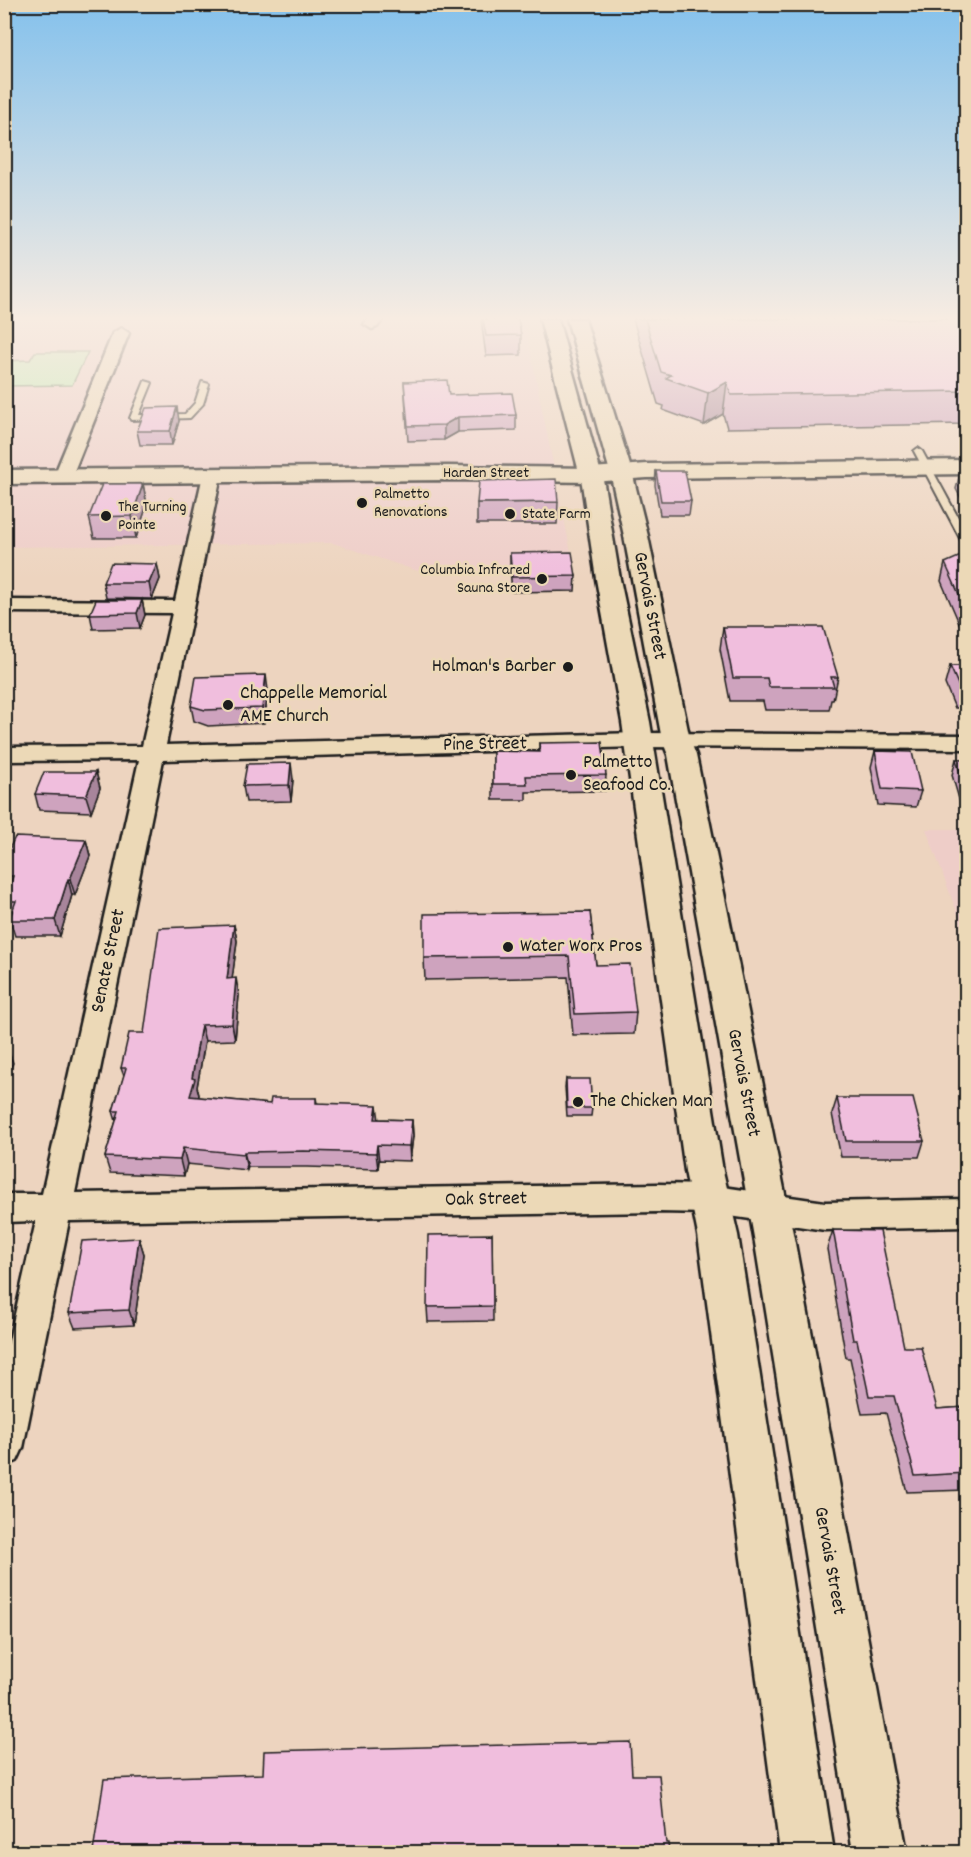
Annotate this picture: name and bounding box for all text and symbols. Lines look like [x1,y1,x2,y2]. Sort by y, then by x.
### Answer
street label: Harden Street [443,462,529,485]
place label: Palmetto Renovations [374,483,448,524]
place label: The Turning Pointe [118,496,186,537]
marker: Palmetto Renovations [355,496,369,510]
place label: State Farm [522,503,591,526]
marker: State Farm [503,507,517,521]
marker: The Turning Pointe [99,509,113,523]
street label: Gervais Street [625,550,673,662]
place label: Columbia Infrared Sauna Store [420,559,530,600]
marker: Columbia Infrared Sauna Store [535,572,549,586]
place label: Holman's Barber [432,653,557,681]
marker: Holman's Barber [561,660,575,674]
place label: Chappelle Memorial AME Church [240,680,387,731]
marker: Chappelle Memorial AME Church [221,698,235,712]
street label: Pine Street [443,730,527,760]
place label: Palmetto Seafood Co. [583,749,671,800]
marker: Palmetto Seafood Co. [564,768,578,782]
street label: Senate Street [84,906,134,1016]
place label: Water Worx Pros [520,933,643,961]
marker: Water Worx Pros [501,940,515,954]
street label: Gervais Street [719,1027,767,1139]
place label: The Chicken Man [590,1088,712,1116]
marker: The Chicken Man [571,1095,585,1109]
street label: Oak Street [445,1185,527,1215]
street label: Gervais Street [806,1505,852,1617]

